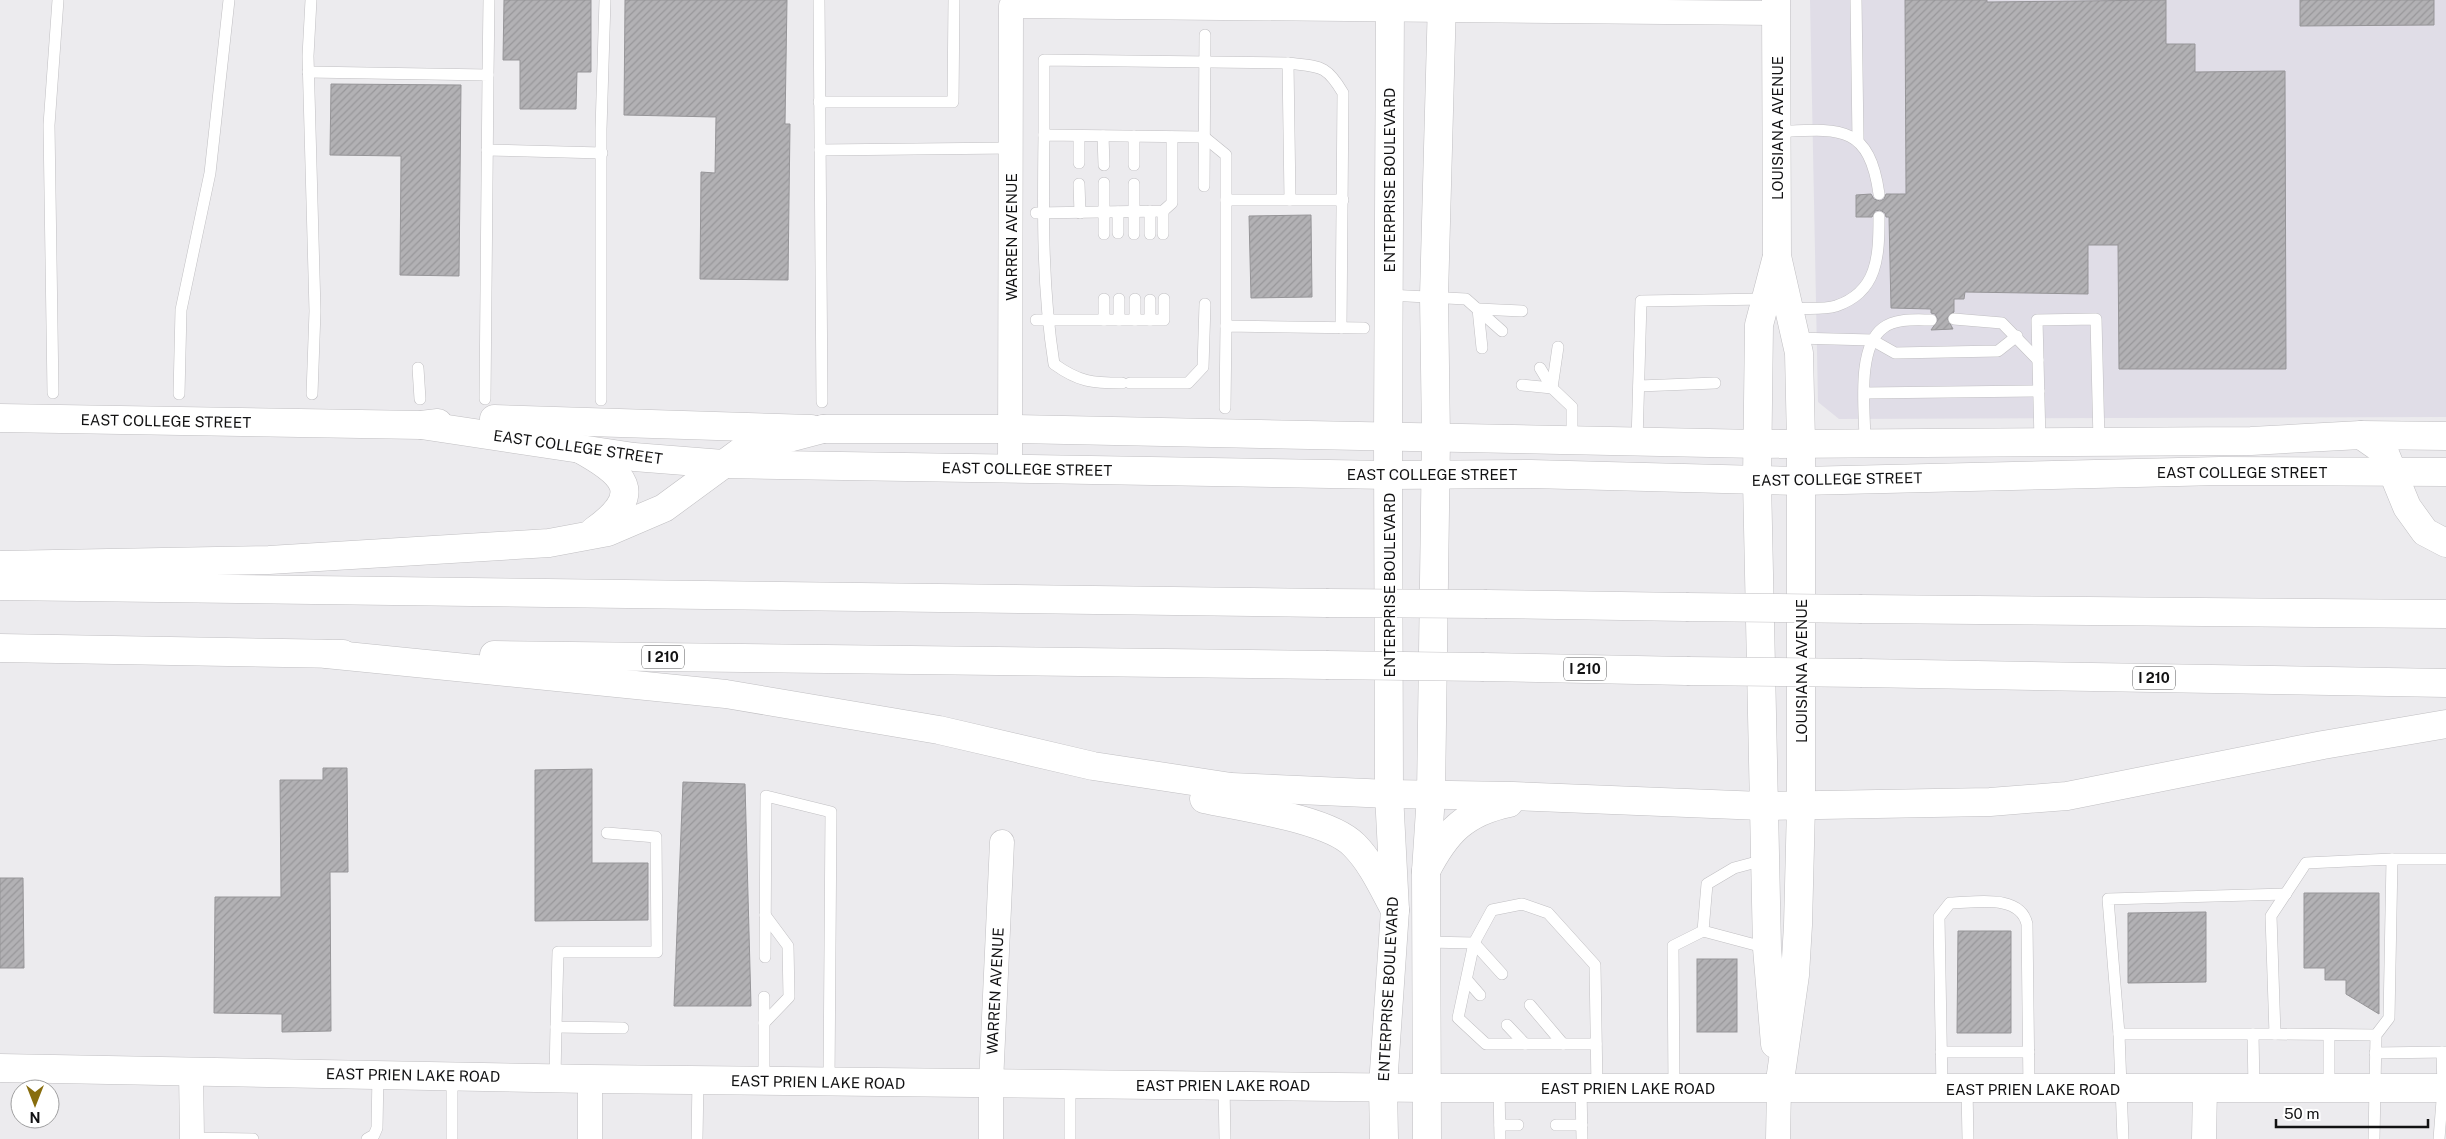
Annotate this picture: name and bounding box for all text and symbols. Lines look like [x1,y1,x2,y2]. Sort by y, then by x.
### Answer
street label: LOUISIANA AVENUE [1769,56,1786,200]
street label: ENTERPRISE BOULEVARD [1381,88,1398,272]
street label: WARREN AVENUE [1003,173,1020,301]
street label: EAST COLLEGE STREET [81,411,252,431]
street label: EAST COLLEGE STREET [492,427,664,467]
street label: EAST COLLEGE STREET [942,459,1113,479]
street label: EAST COLLEGE STREET [2157,464,2327,481]
street label: EAST COLLEGE STREET [1347,466,1517,483]
street label: EAST COLLEGE STREET [1752,469,1923,489]
street label: ENTERPRISE BOULEVARD [1381,493,1398,677]
street label: LOUISIANA AVENUE [1793,599,1810,743]
road number: I 210 [642,646,684,669]
road number: I 210 [1564,658,1606,681]
road number: I 210 [2133,666,2175,690]
street label: ENTERPRISE BOULEVARD [1375,896,1401,1082]
street label: WARREN AVENUE [983,927,1007,1055]
street label: EAST PRIEN LAKE ROAD [326,1065,500,1085]
street label: EAST PRIEN LAKE ROAD [731,1072,905,1092]
street label: EAST PRIEN LAKE ROAD [1136,1077,1310,1094]
north arrow [10,1079,60,1129]
street label: EAST PRIEN LAKE ROAD [1541,1080,1715,1097]
street label: EAST PRIEN LAKE ROAD [1946,1081,2120,1098]
scale bar [2276,1096,2428,1128]
text: 50 m [2284,1105,2319,1122]
text: N [30,1109,40,1125]

